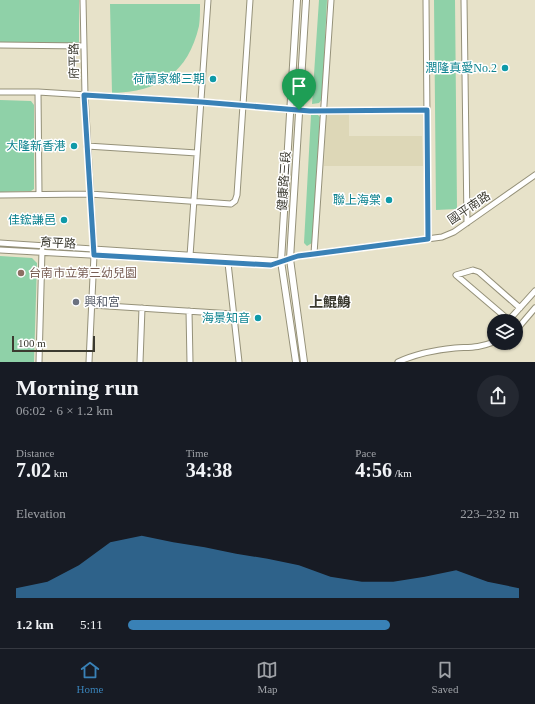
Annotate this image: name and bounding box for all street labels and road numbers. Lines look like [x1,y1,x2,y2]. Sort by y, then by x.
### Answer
street label: 府平路 [67,43,81,79]
street label: 健康路三段 [275,151,293,211]
street label: 國平南路 [445,189,493,227]
street label: 育平路 [40,235,76,251]

